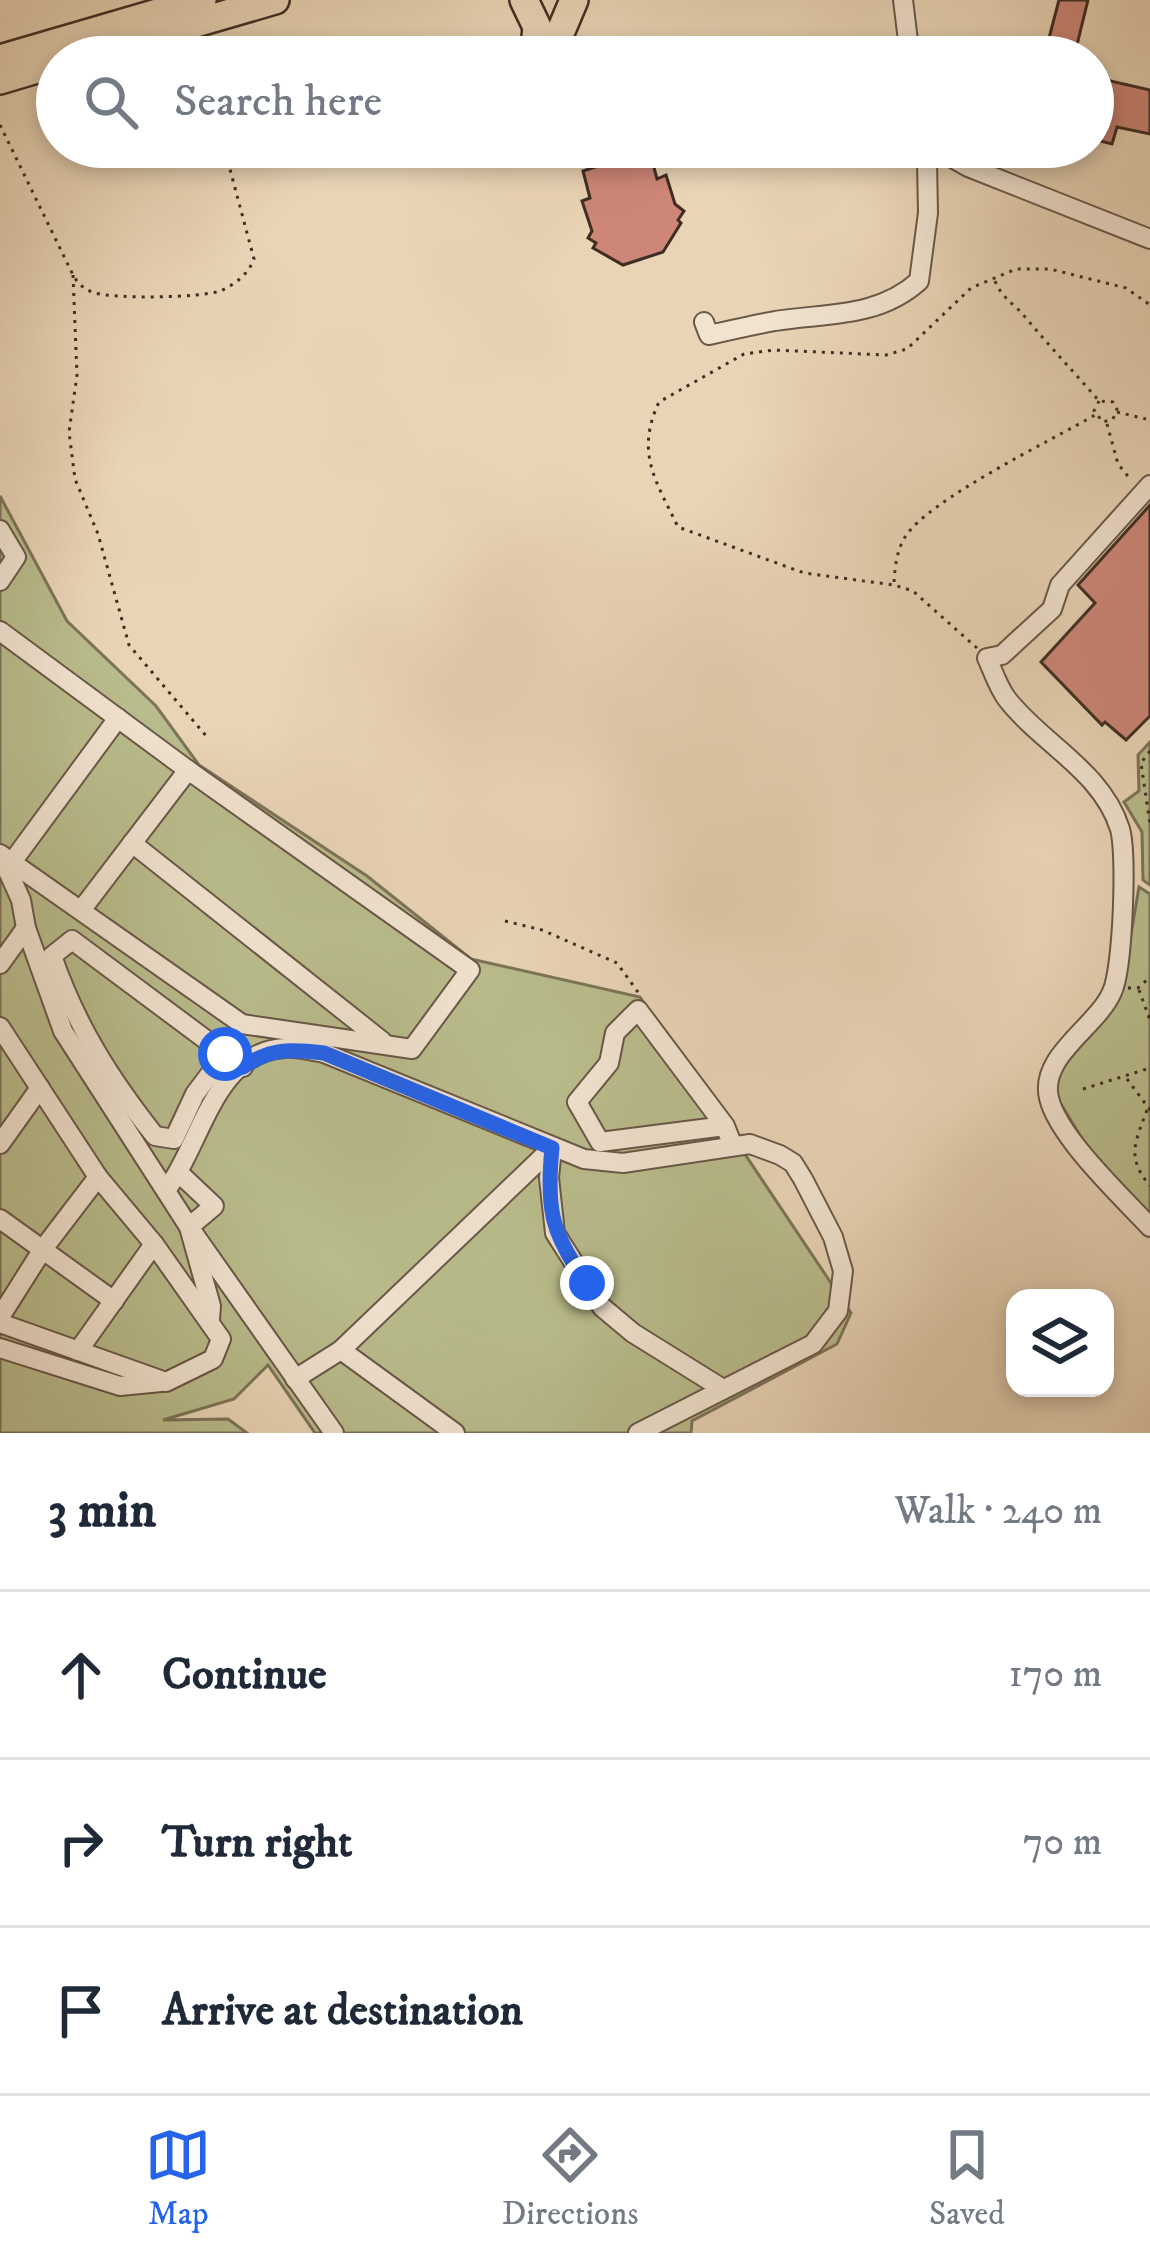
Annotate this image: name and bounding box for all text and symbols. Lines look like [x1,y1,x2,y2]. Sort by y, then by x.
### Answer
search box [36,36,1114,168]
icon: search [78,69,144,135]
text: Search here [174,74,382,130]
route start [198,1027,252,1081]
route end [560,1256,614,1310]
map controls [1006,1289,1114,1397]
button: layers [1006,1289,1114,1397]
text: 3 min [48,1479,156,1543]
text: Walk · 240 m [895,1487,1102,1536]
icon: ahead [48,1642,114,1708]
text: Continue [162,1647,327,1703]
text: 170 m [1008,1650,1102,1699]
icon: right [48,1810,114,1876]
text: Turn right [162,1815,352,1871]
text: 70 m [1023,1818,1102,1867]
icon: arrive [48,1978,114,2044]
text: Arrive at destination [162,1983,523,2039]
tab: Map [145,2122,211,2235]
tab: Directions [502,2122,638,2235]
tab: Saved [929,2122,1005,2235]

